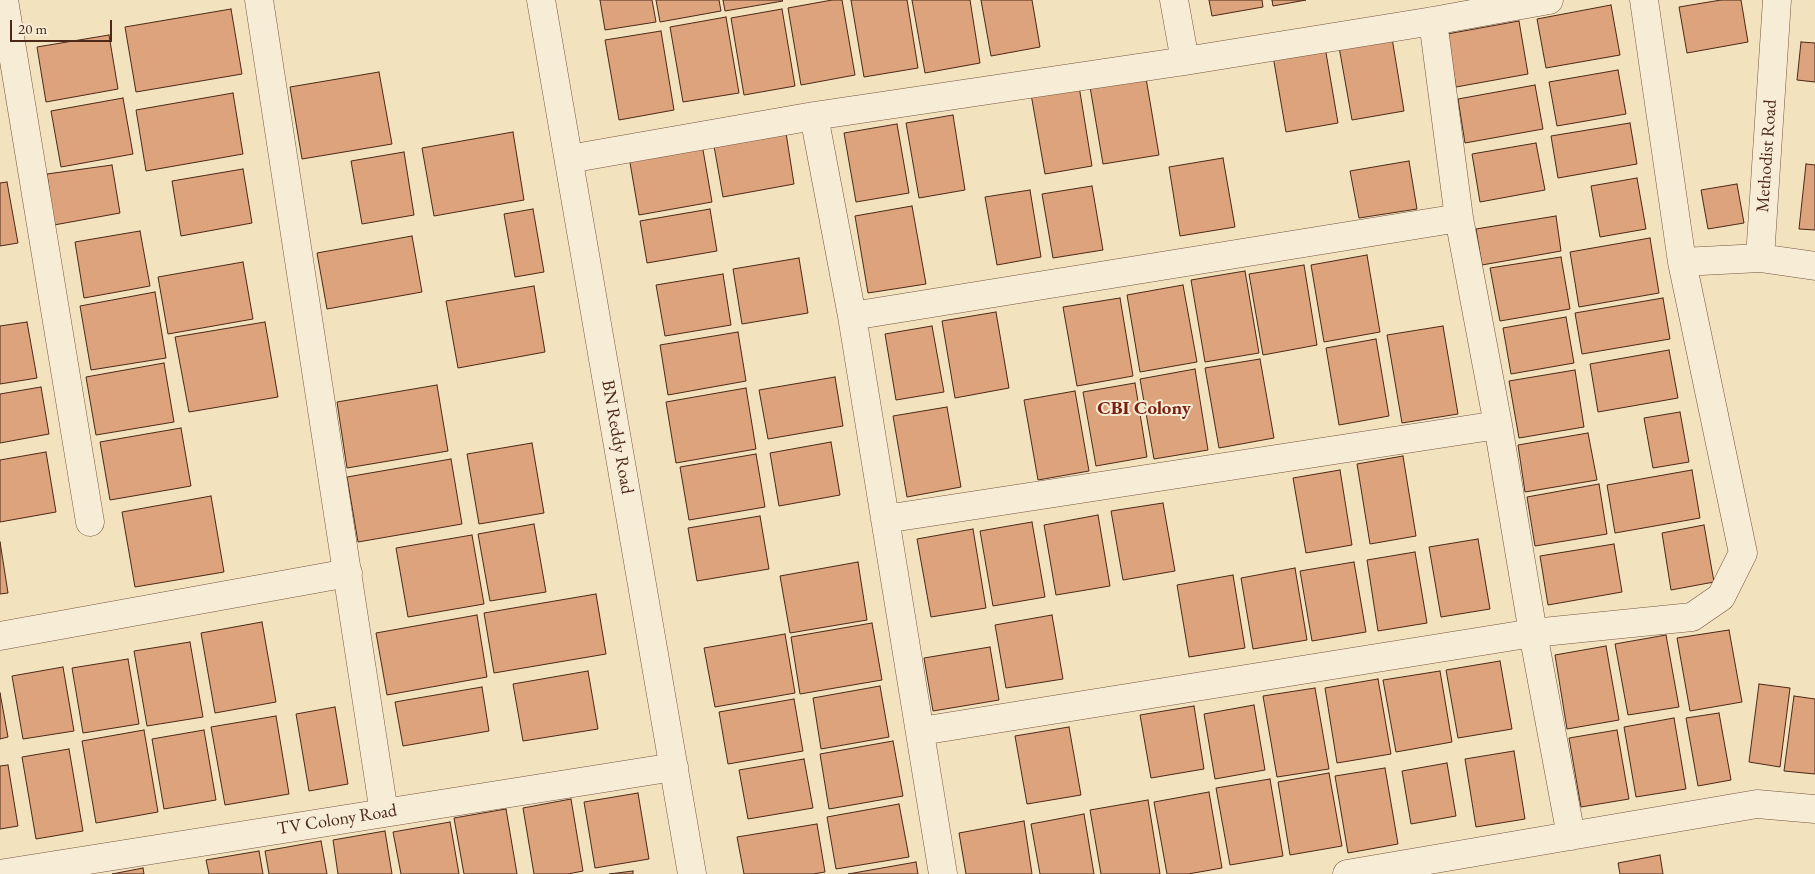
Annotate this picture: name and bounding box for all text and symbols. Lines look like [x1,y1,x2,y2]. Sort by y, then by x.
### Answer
scale bar [12,10,115,42]
text: 20 m [18,19,47,38]
street label: Methodist Road [1752,99,1782,213]
street label: BN Reddy Road [596,378,638,496]
district label: CBI Colony [1097,398,1191,420]
street label: TV Colony Road [276,800,398,840]

